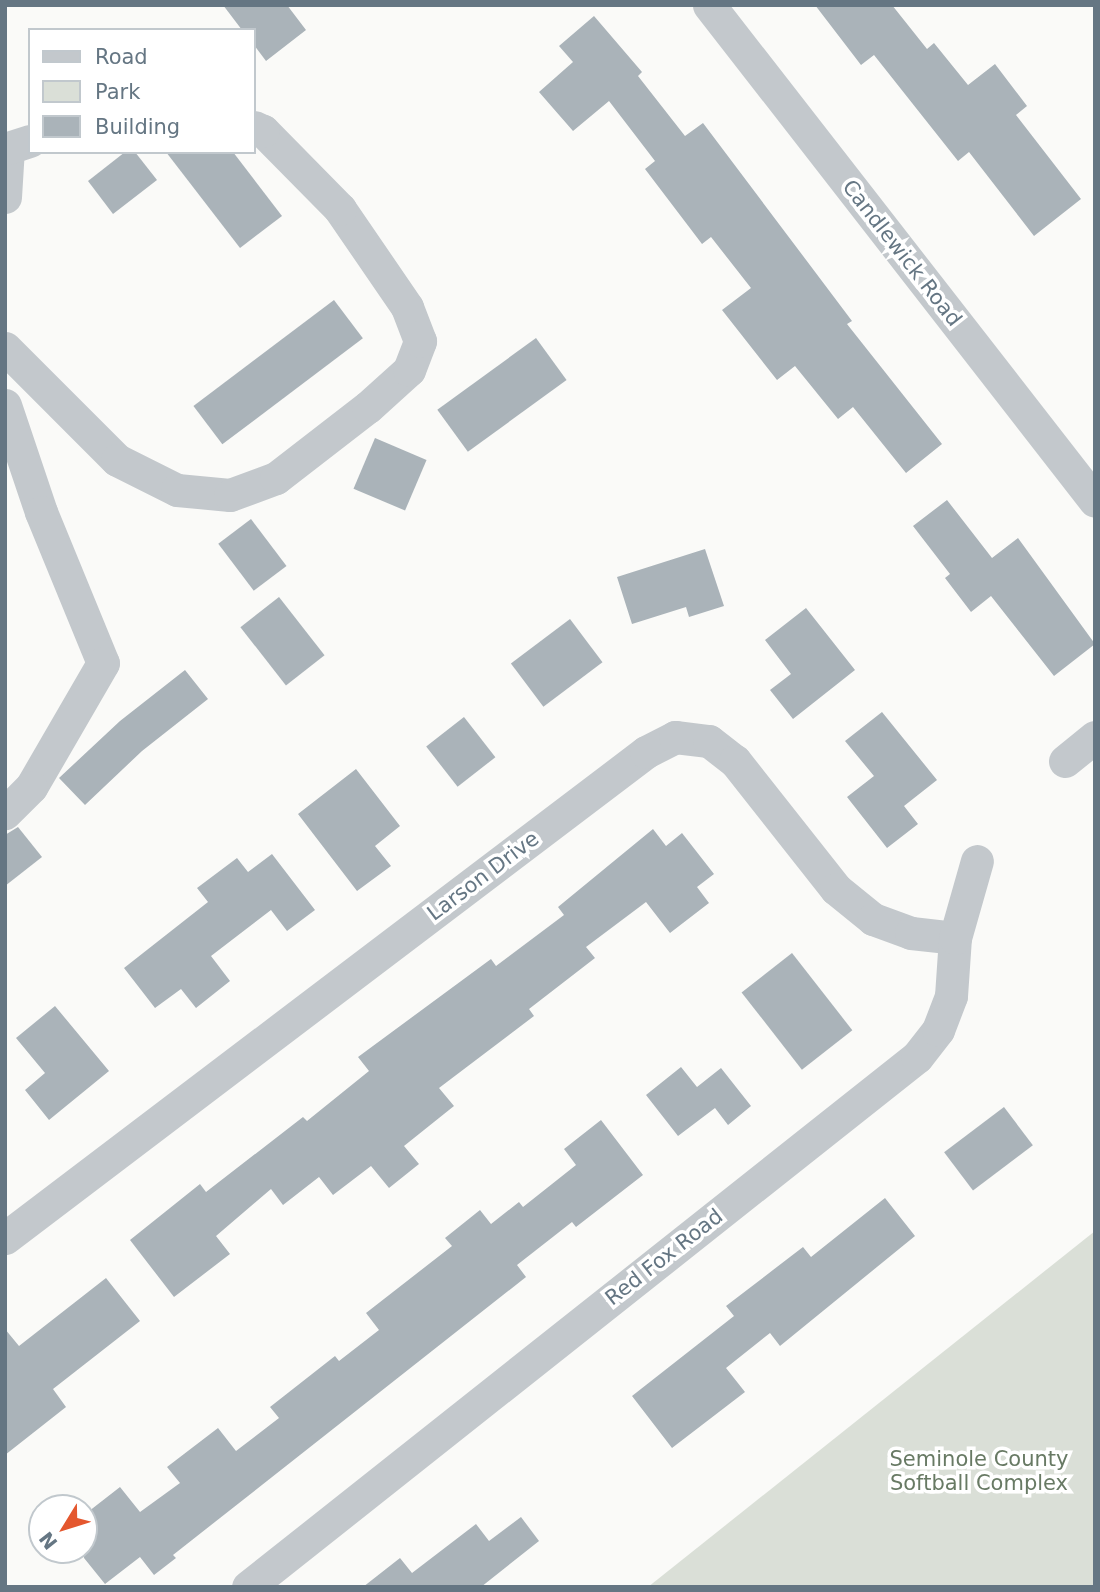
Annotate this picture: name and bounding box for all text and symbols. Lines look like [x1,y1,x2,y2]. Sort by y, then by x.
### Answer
legend [28,28,256,154]
text: Road [95,45,148,69]
text: Park [95,80,140,104]
text: Building [95,115,180,139]
street label: Candlewick Road [837,175,967,331]
street label: Larson Drive [422,826,544,926]
street label: Red Fox Road [600,1203,728,1311]
park label: Seminole County Softball Complex [890,1446,1068,1496]
north arrow [28,1494,98,1564]
text: N [34,1528,62,1554]

